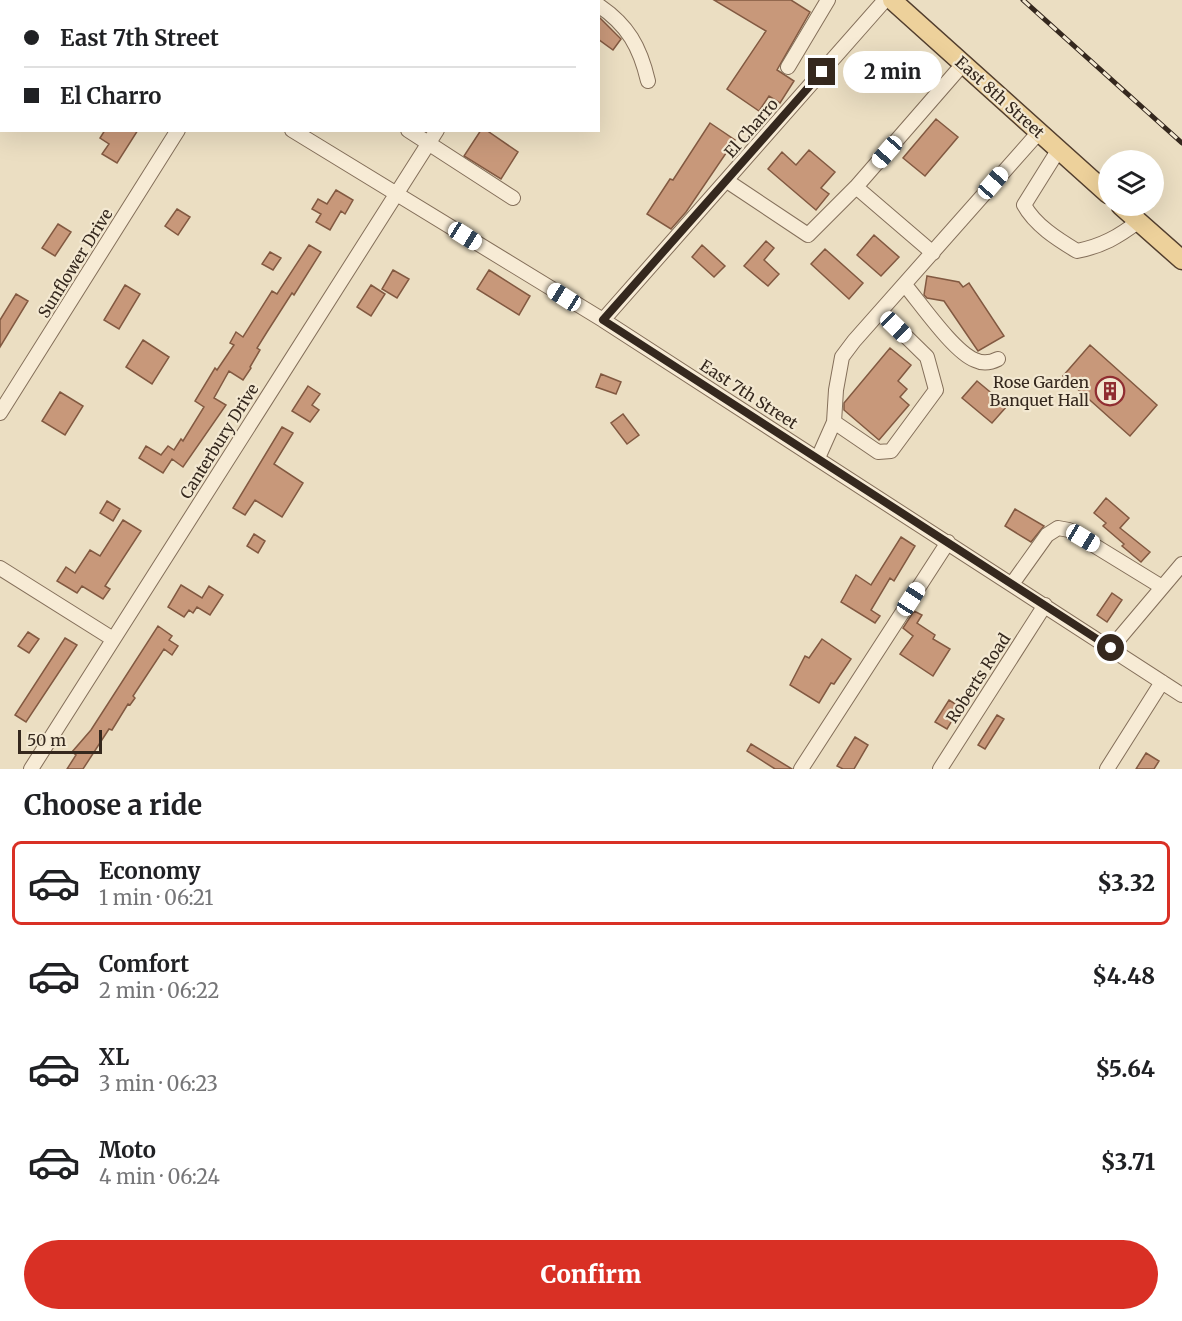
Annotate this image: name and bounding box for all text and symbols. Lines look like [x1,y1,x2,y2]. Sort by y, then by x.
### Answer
text: East 7th Street [60,24,219,52]
callout: 2 min [843,51,942,93]
street label: East 8th Street [951,52,1049,143]
route end [808,58,835,85]
text: 2 min [864,59,921,84]
text: El Charro [60,82,161,110]
street label: El Charro [720,94,782,162]
car [868,133,906,171]
map controls [1098,150,1164,216]
button: layers [1098,150,1164,216]
car [974,164,1012,202]
street label: Sunflower Drive [33,205,117,321]
car [445,219,485,253]
car [544,280,584,314]
car [877,308,915,346]
street label: East 7th Street [696,355,802,433]
place label: Rose Garden Banquet Hall [990,372,1089,410]
building icon: Rose Garden Banquet Hall [1094,375,1126,407]
street label: Canterbury Drive [175,380,263,502]
car [1063,521,1103,555]
car [894,579,928,619]
street label: Roberts Road [942,629,1015,727]
route start [1097,634,1124,661]
scale bar [18,727,102,754]
text: 50 m [27,730,66,750]
text: Choose a ride [24,788,202,822]
icon: car [27,856,81,910]
text: Economy [99,857,200,885]
text: $3.32 [1097,869,1155,897]
text: 1 min · 06:21 [99,885,213,910]
icon: car [27,949,81,1003]
text: Comfort [99,950,189,978]
text: $4.48 [1092,962,1155,990]
text: 2 min · 06:22 [99,978,219,1003]
icon: car [27,1042,81,1096]
text: XL [99,1043,129,1071]
text: $5.64 [1096,1055,1155,1083]
text: 3 min · 06:23 [99,1071,218,1096]
icon: car [27,1135,81,1189]
text: Moto [99,1136,156,1164]
text: $3.71 [1101,1148,1155,1176]
text: 4 min · 06:24 [99,1164,220,1189]
button: Confirm [24,1240,1158,1309]

